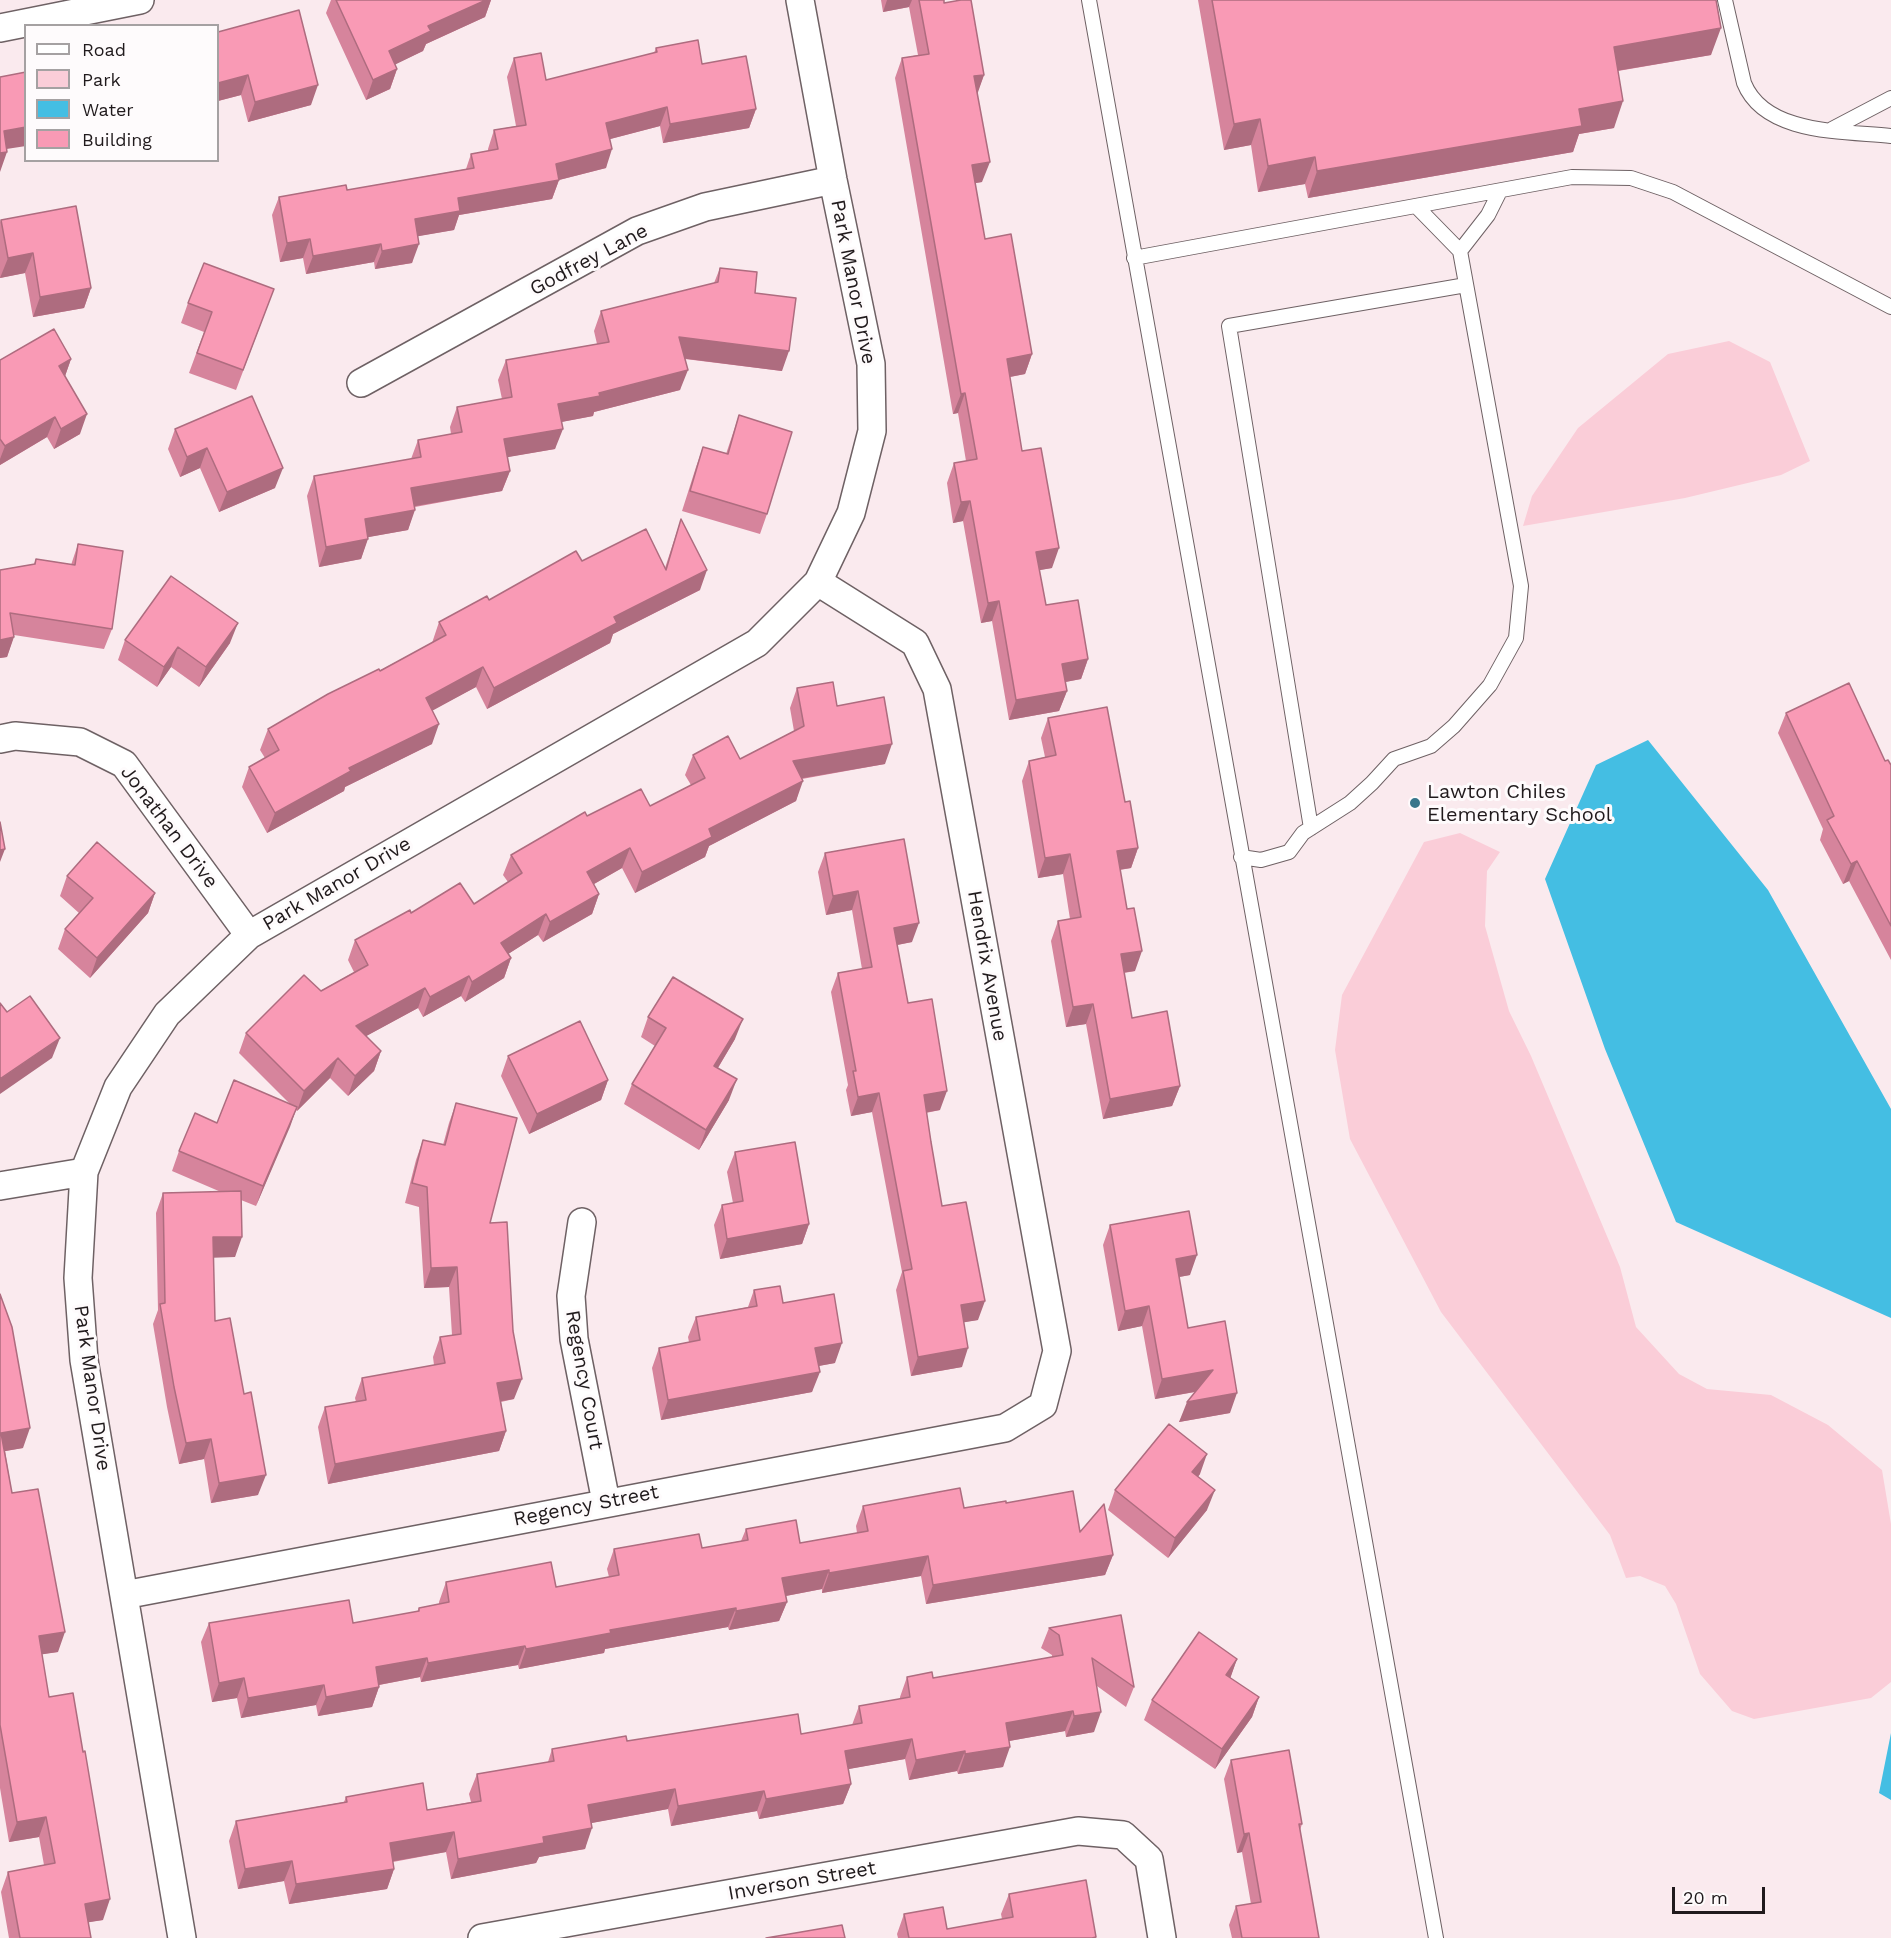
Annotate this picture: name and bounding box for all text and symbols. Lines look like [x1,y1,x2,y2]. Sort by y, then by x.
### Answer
legend [24,24,219,162]
text: Road [82,39,126,60]
text: Park [82,69,121,90]
text: Water [82,99,134,120]
text: Building [82,129,152,150]
street label: Park Manor Drive [825,198,881,366]
street label: Godfrey Lane [526,219,652,301]
street label: Jonathan Drive [115,761,223,893]
place label: Lawton Chiles Elementary School [1427,780,1612,827]
marker: Lawton Chiles Elementary School [1408,796,1422,810]
street label: Park Manor Drive [259,832,415,936]
street label: Hendrix Avenue [962,889,1012,1043]
street label: Park Manor Drive [68,1304,116,1472]
street label: Regency Court [560,1308,608,1452]
street label: Regency Street [511,1480,661,1532]
street label: Inverson Street [726,1856,878,1906]
scale bar [1675,1875,1768,1913]
text: 20 m [1683,1887,1728,1908]

